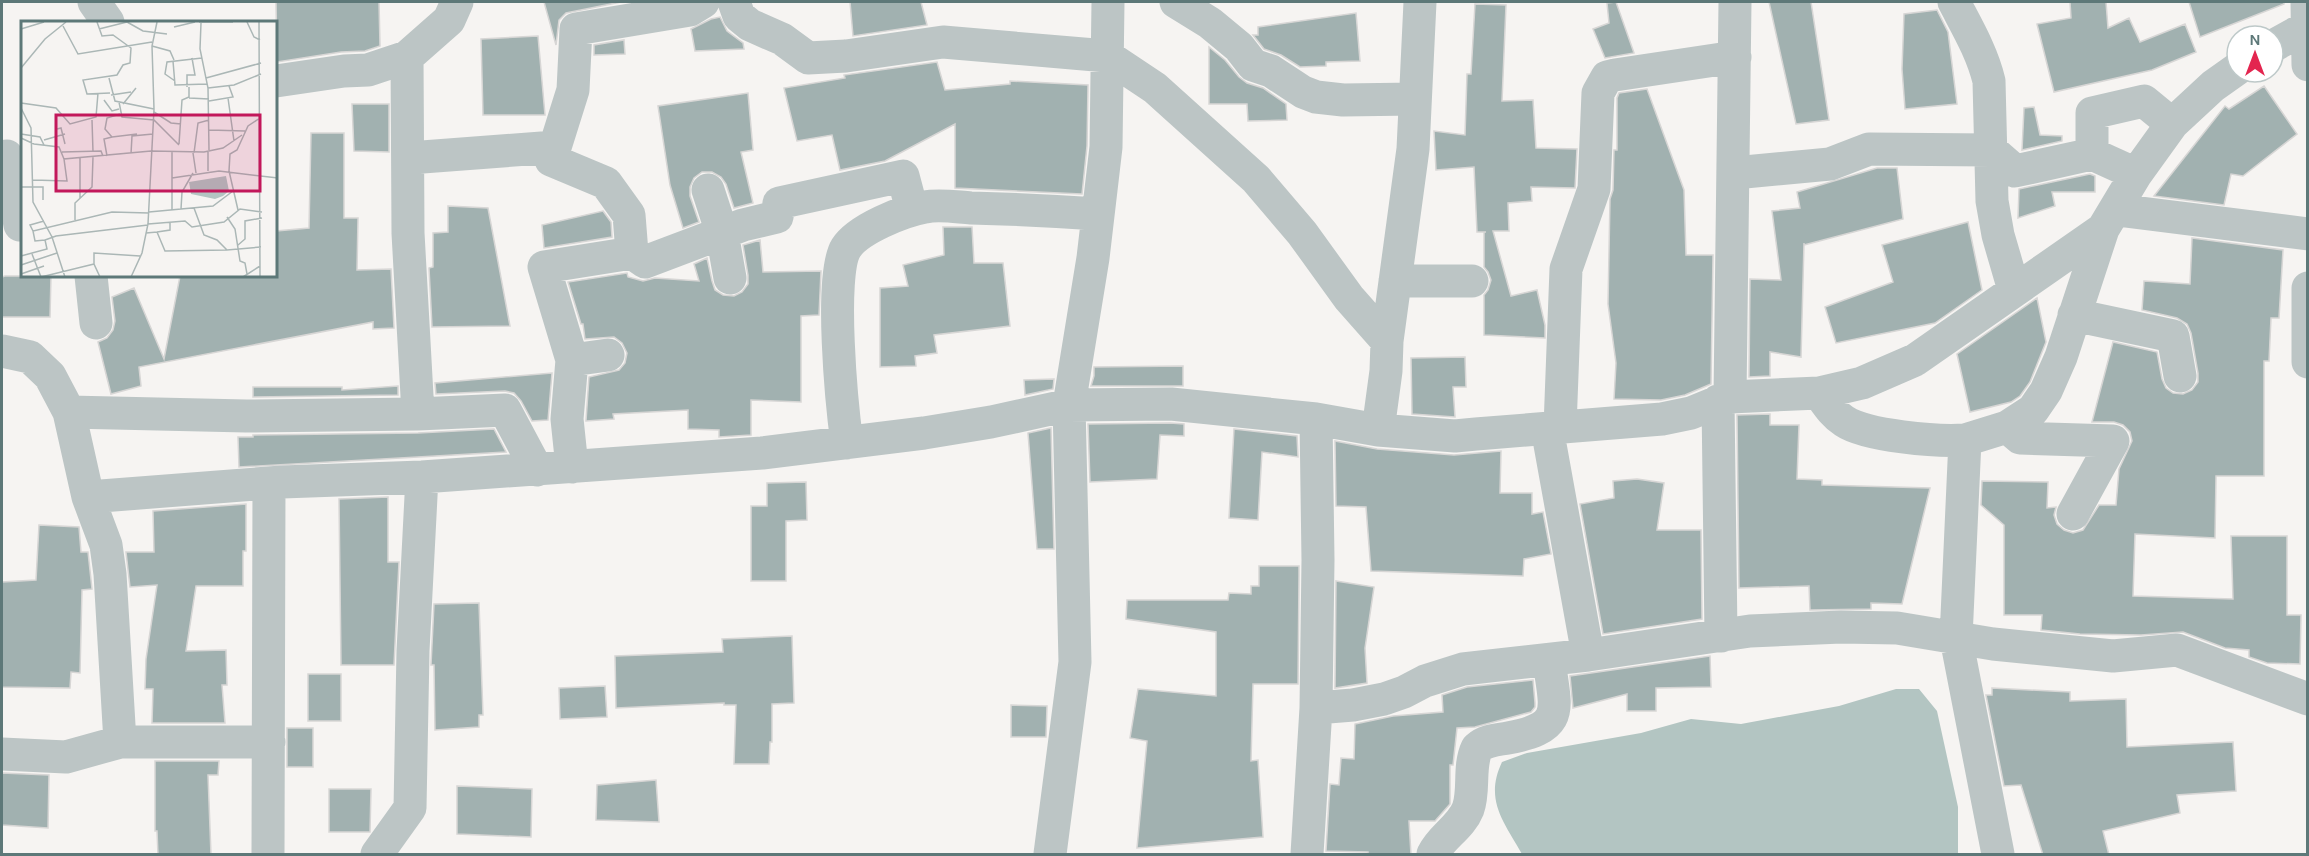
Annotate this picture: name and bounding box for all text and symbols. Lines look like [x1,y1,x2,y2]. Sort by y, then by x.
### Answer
inset map [21,21,278,278]
north arrow [2225,24,2285,84]
text: N [2249,30,2261,49]

